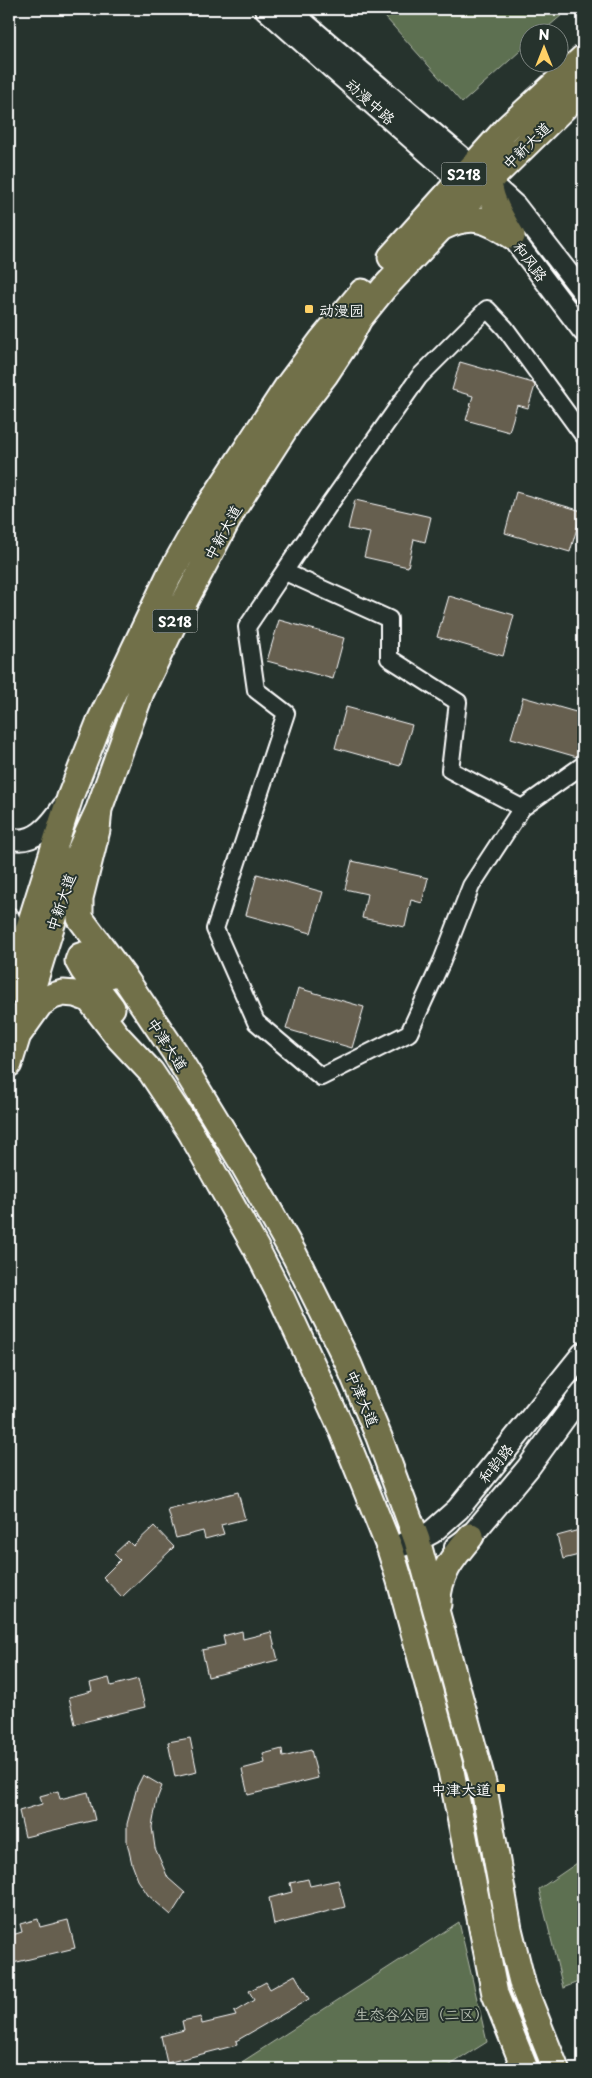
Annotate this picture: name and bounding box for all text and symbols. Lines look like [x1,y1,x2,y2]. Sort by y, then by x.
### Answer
north arrow [520,22,570,72]
text: N [538,24,550,45]
street label: 动漫中路 [341,72,401,130]
street label: 中新大道 [496,116,556,174]
road number: S218 [442,162,486,185]
street label: 和风路 [508,236,554,286]
place label: 动漫园 [319,298,364,321]
marker: 动漫园 [303,303,315,315]
street label: 中新大道 [197,500,247,564]
road number: S218 [152,610,198,632]
street label: 中新大道 [39,870,81,934]
street label: 中津大道 [142,1013,194,1075]
street label: 中津大道 [341,1366,385,1430]
street label: 和韵路 [472,1438,518,1488]
place label: 中津大道 [431,1777,491,1800]
marker: 中津大道 [495,1782,507,1794]
park label: 生态谷公园（二区） [354,2002,490,2025]

